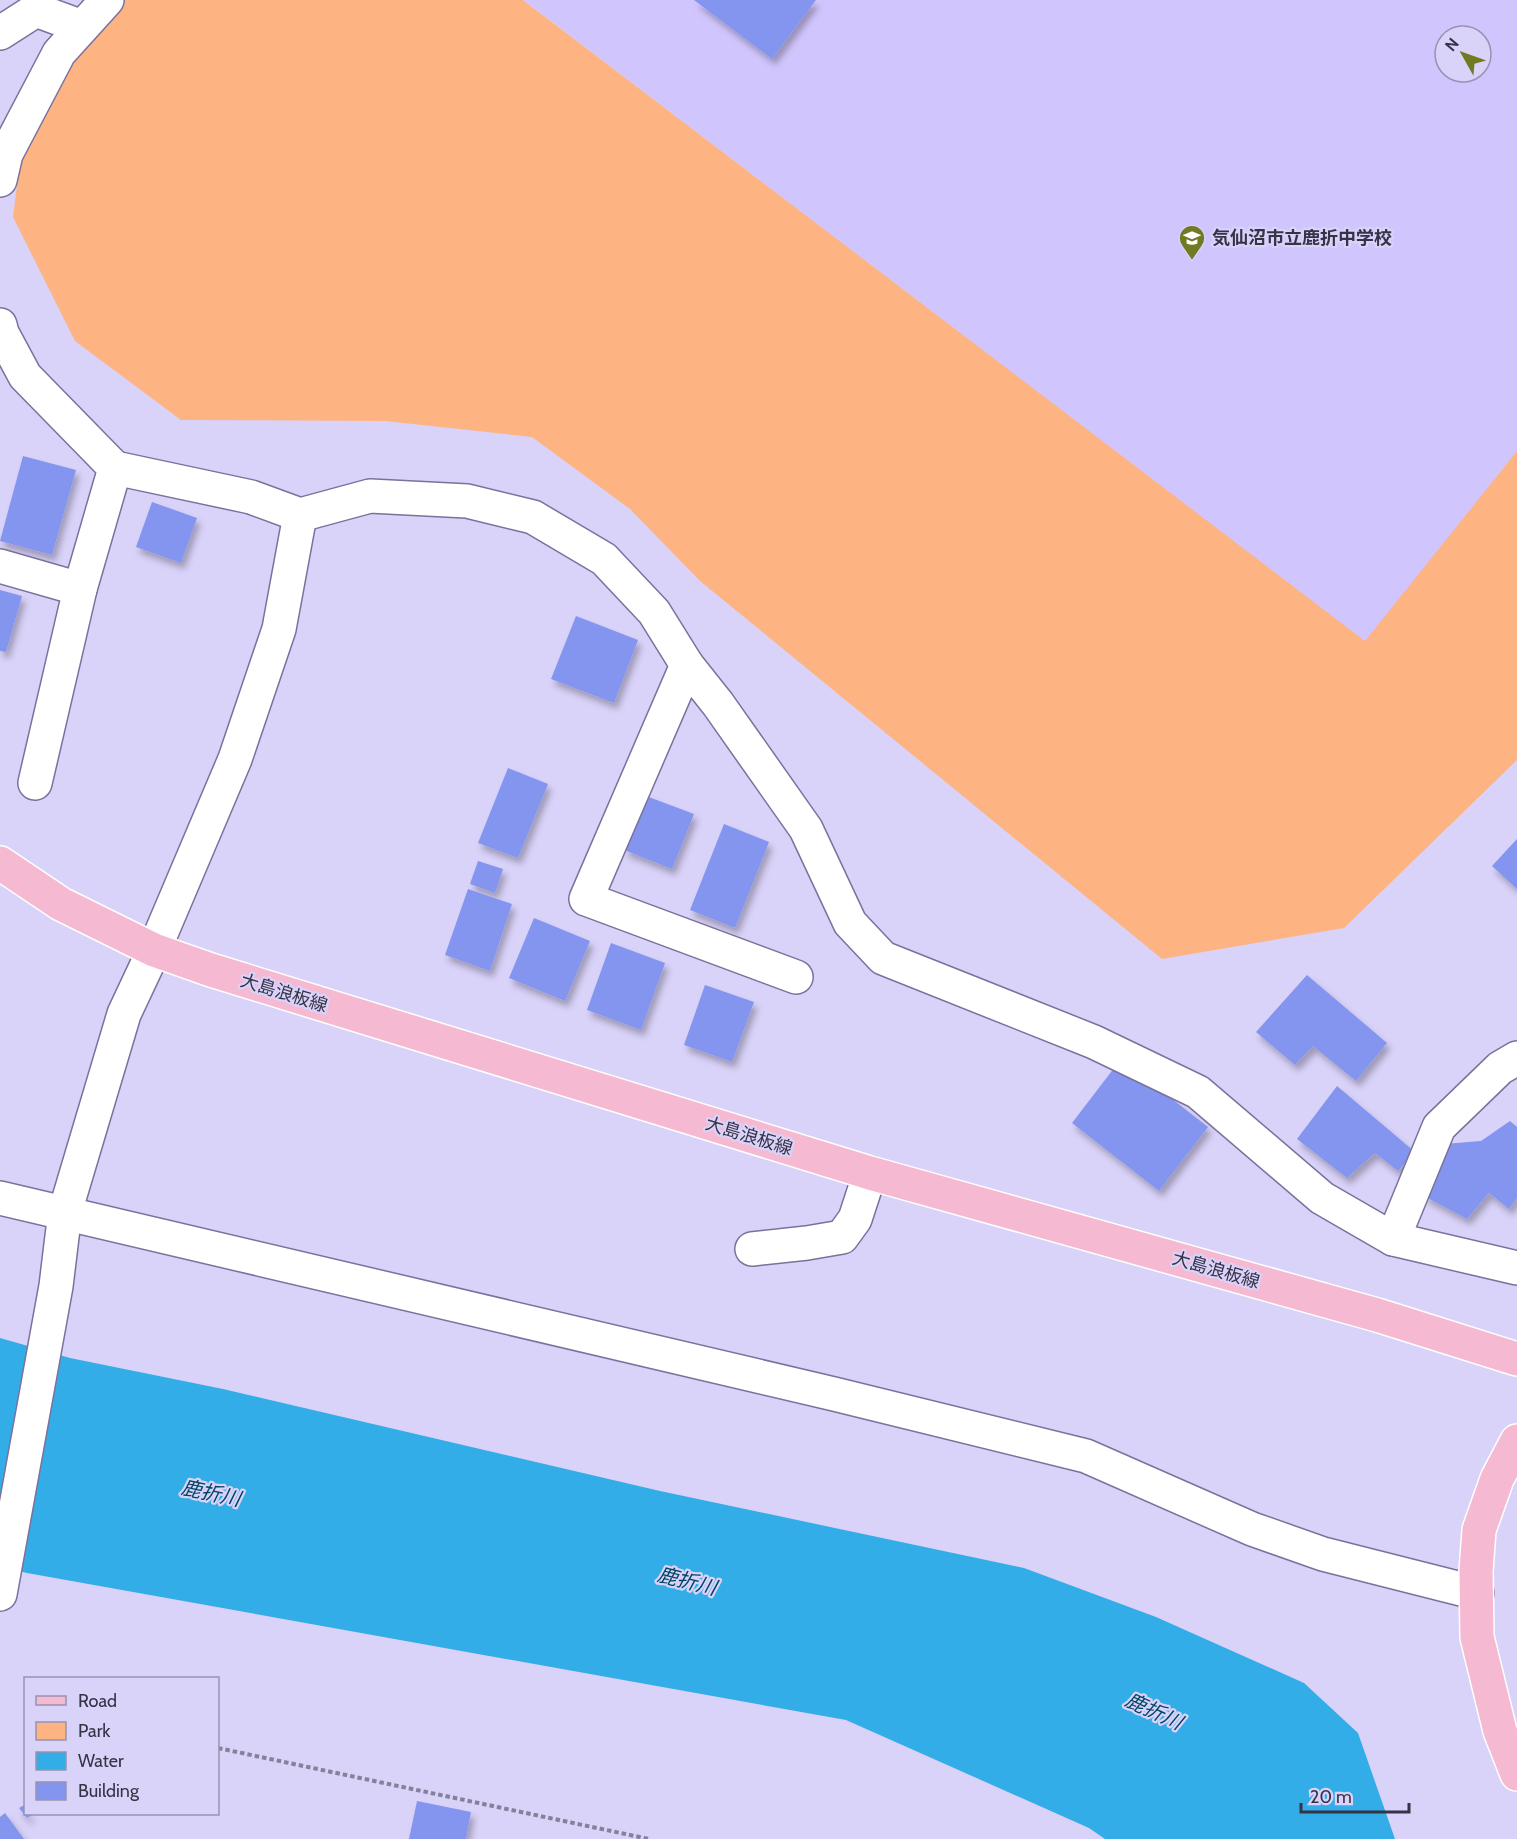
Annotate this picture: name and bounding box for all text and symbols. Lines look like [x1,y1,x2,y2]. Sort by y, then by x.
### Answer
north arrow [1433,24,1493,84]
text: N [1441,34,1463,55]
school or university icon: 気仙沼市立鹿折中学校 [1177,223,1207,261]
place label: 気仙沼市立鹿折中学校 [1212,227,1392,249]
street label: 大島浪板線 [238,969,330,1017]
street label: 大島浪板線 [703,1112,795,1160]
street label: 大島浪板線 [1170,1247,1262,1293]
water label: 鹿折川 [179,1475,245,1511]
water label: 鹿折川 [655,1562,721,1600]
legend [24,1677,219,1815]
water label: 鹿折川 [1122,1687,1188,1735]
text: Road [78,1690,117,1712]
text: Park [78,1720,111,1742]
text: Water [78,1750,124,1772]
scale bar [1301,1776,1409,1814]
text: Building [78,1780,140,1802]
text: 20 m [1310,1786,1352,1808]

